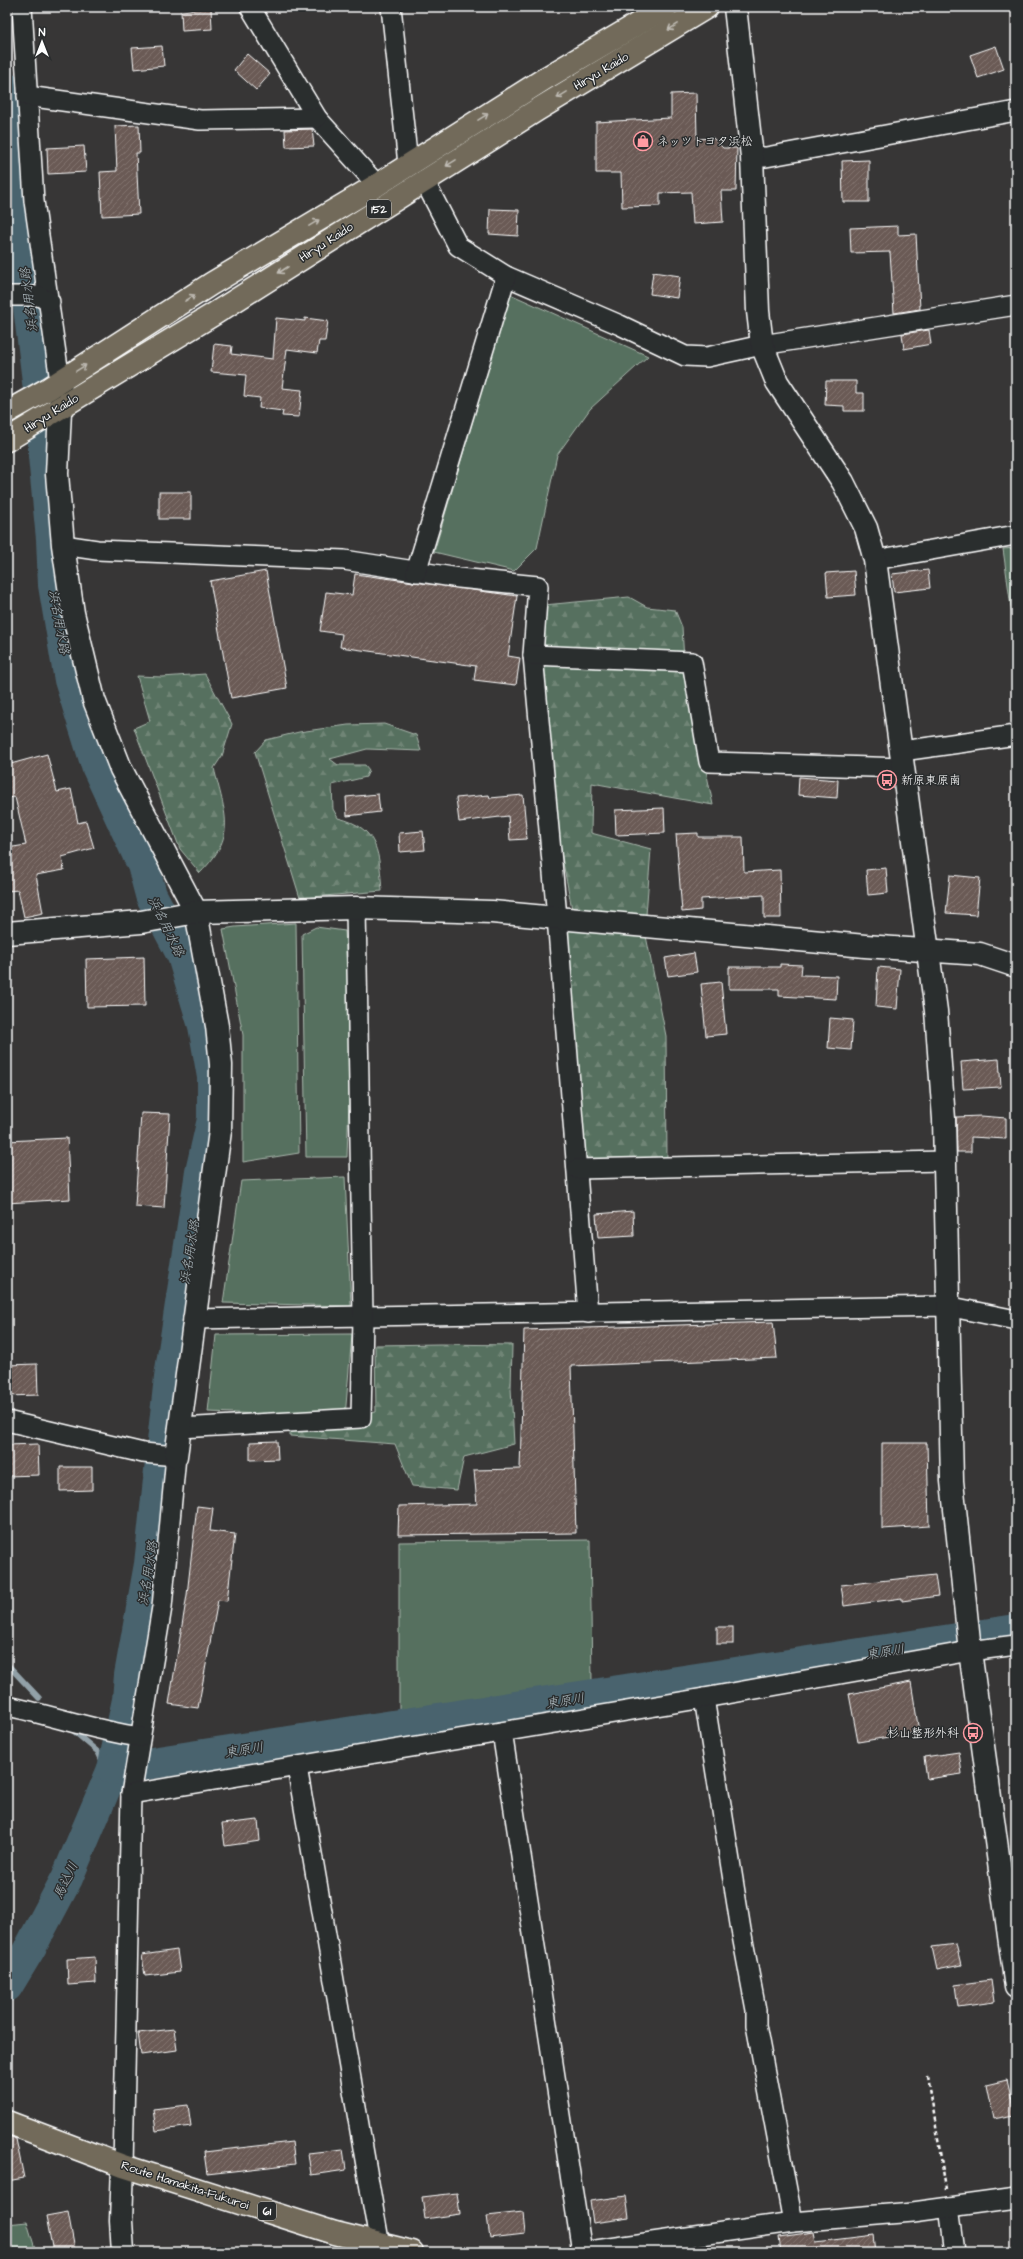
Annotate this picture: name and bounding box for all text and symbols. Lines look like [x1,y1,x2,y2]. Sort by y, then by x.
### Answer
north arrow [22,22,62,62]
one-way arrow [667,24,679,32]
text: N [39,25,46,40]
street label: Hiryu Kaido [571,48,633,95]
one-way arrow [556,91,568,99]
one-way arrow [477,113,489,121]
shop icon: ネッツトヨタ浜松 [632,130,654,152]
place label: ネッツトヨタ浜松 [657,133,753,150]
one-way arrow [446,159,457,167]
road number: 152 [367,200,391,218]
street label: Hiryu Kaido [296,218,357,267]
one-way arrow [308,219,320,227]
water label: 浜名用水路 [16,266,42,333]
one-way arrow [277,266,288,274]
one-way arrow [184,294,195,302]
one-way arrow [75,363,87,371]
street label: Hiryu Kaido [21,390,82,438]
water label: 浜名用水路 [45,589,74,657]
bus stop icon: 新原東原南 [876,769,898,791]
place label: 新原東原南 [901,772,961,789]
water label: 浜名用水路 [144,893,189,960]
water label: 浜名用水路 [176,1218,204,1286]
water label: 浜名用水路 [134,1539,162,1607]
water label: 東原川 [864,1640,906,1664]
water label: 東原川 [544,1689,586,1713]
bus stop icon: 杉山整形外科 [962,1722,984,1744]
place label: 杉山整形外科 [887,1725,959,1742]
water label: 東原川 [223,1738,265,1762]
water label: 馬込川 [49,1859,83,1902]
street label: Route Hamakita-Fukuroi [119,2157,251,2214]
road number: 61 [258,2202,276,2220]

